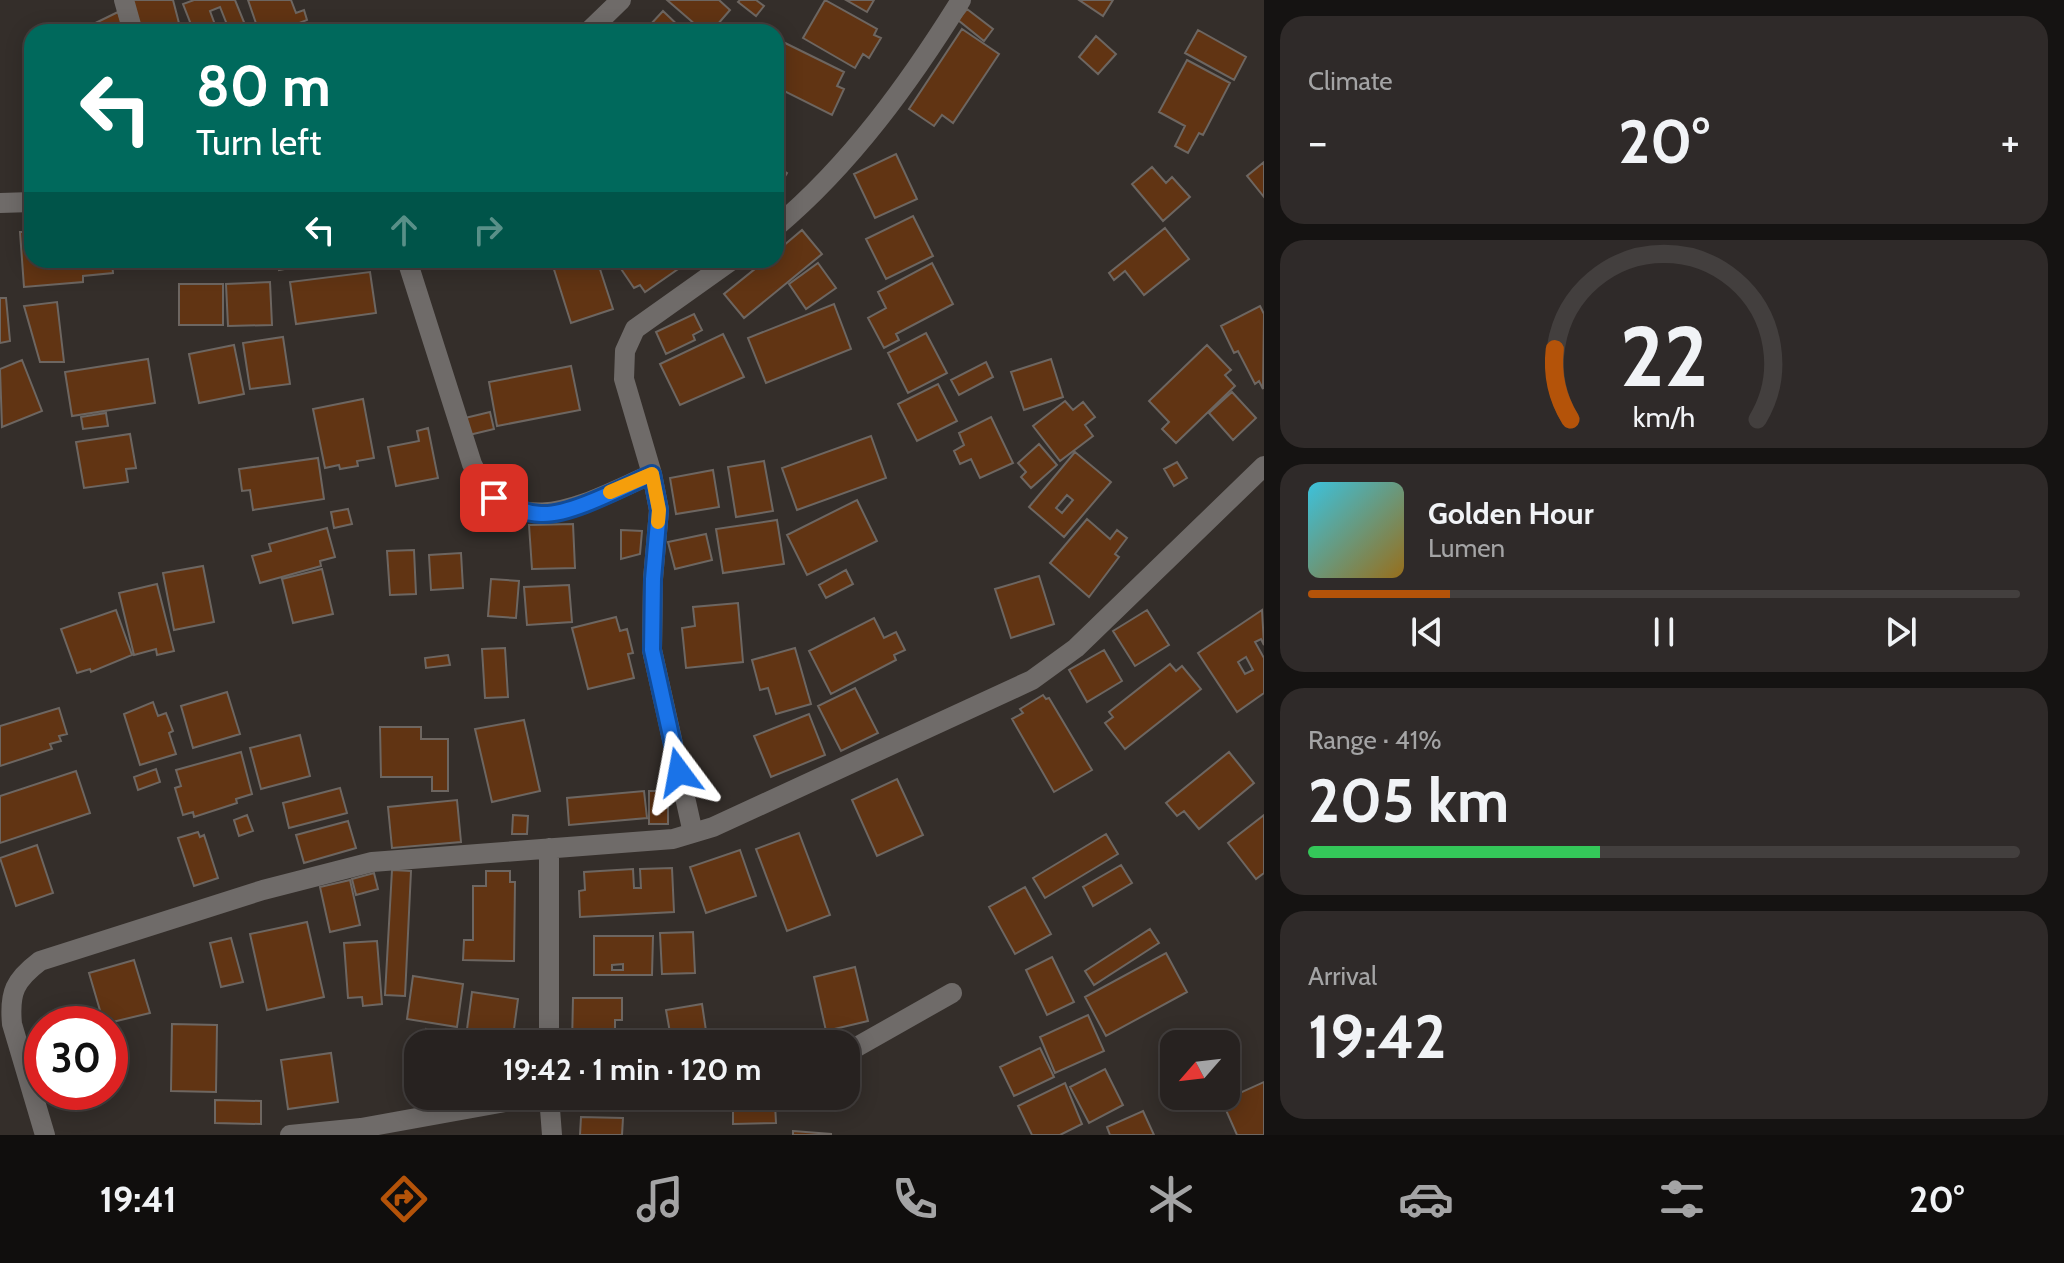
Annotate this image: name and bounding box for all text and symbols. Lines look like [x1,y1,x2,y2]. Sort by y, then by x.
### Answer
text: 80 m [196,52,331,120]
icon: left [64,56,168,160]
text: Climate [1308,65,1393,97]
text: 20° [1618,105,1710,178]
text: − [1308,115,1327,168]
text: + [2001,115,2020,168]
text: Turn left [196,120,321,164]
icon: left [298,208,342,252]
icon: ahead [382,208,426,252]
icon: right [466,208,510,252]
text: 22 [1620,305,1708,406]
text: km/h [1633,399,1695,434]
pin [460,464,528,532]
icon: arrive [472,476,516,520]
text: Golden Hour [1428,495,1594,532]
text: Lumen [1428,532,1505,564]
icon: previous [1405,610,1449,654]
icon: pause [1642,610,1686,654]
icon: next [1879,610,1923,654]
text: Range · 41% [1308,724,1442,756]
position arrow [637,730,721,814]
text: 205 km [1308,764,1509,837]
text: Arrival [1308,960,1377,992]
text: 19:42 [1308,1000,1446,1073]
speed limit sign: 30 [24,1006,128,1110]
north arrow [1160,1030,1240,1110]
map controls [1160,1030,1240,1110]
text: 19:42 · 1 min · 120 m [503,1051,761,1088]
icon: directions [376,1171,432,1227]
icon: music [632,1171,688,1227]
icon: phone [887,1171,943,1227]
icon: climate [1143,1171,1199,1227]
icon: car [1398,1171,1454,1227]
icon: filters [1654,1171,1710,1227]
text: 19:41 [100,1177,177,1221]
text: 20° [1909,1177,1964,1221]

